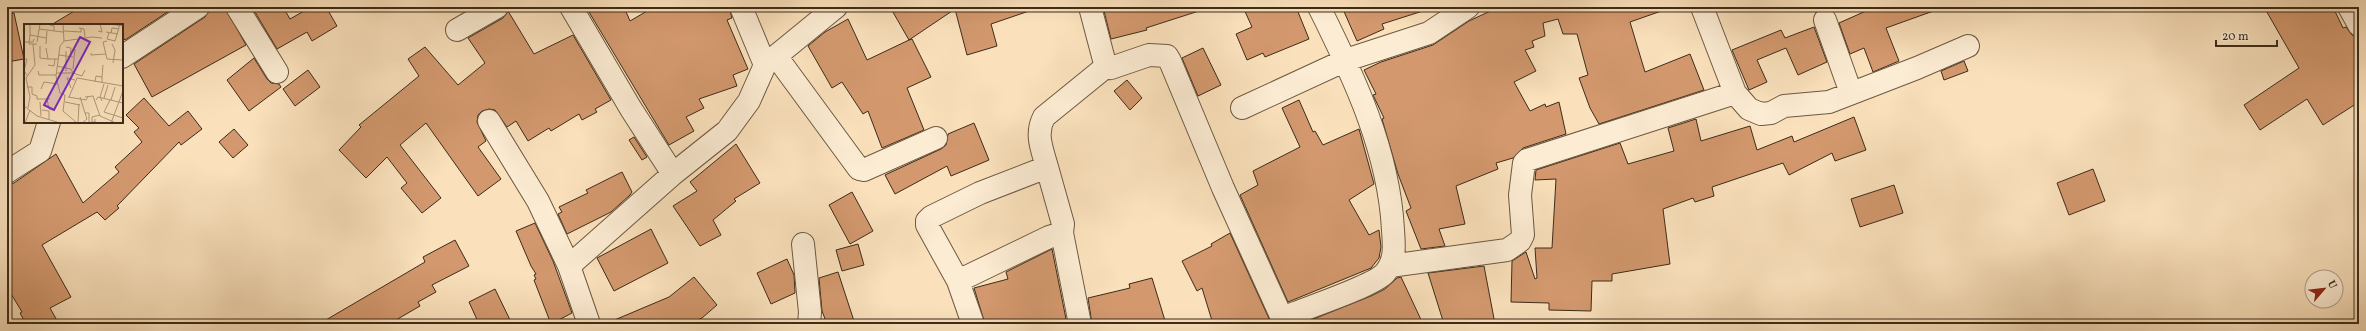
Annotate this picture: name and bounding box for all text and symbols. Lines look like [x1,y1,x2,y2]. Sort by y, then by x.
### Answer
scale bar [2216,22,2277,48]
inset map [24,24,123,123]
text: 20 m [2222,29,2249,45]
north arrow [2304,269,2344,309]
text: U [2323,278,2340,292]

